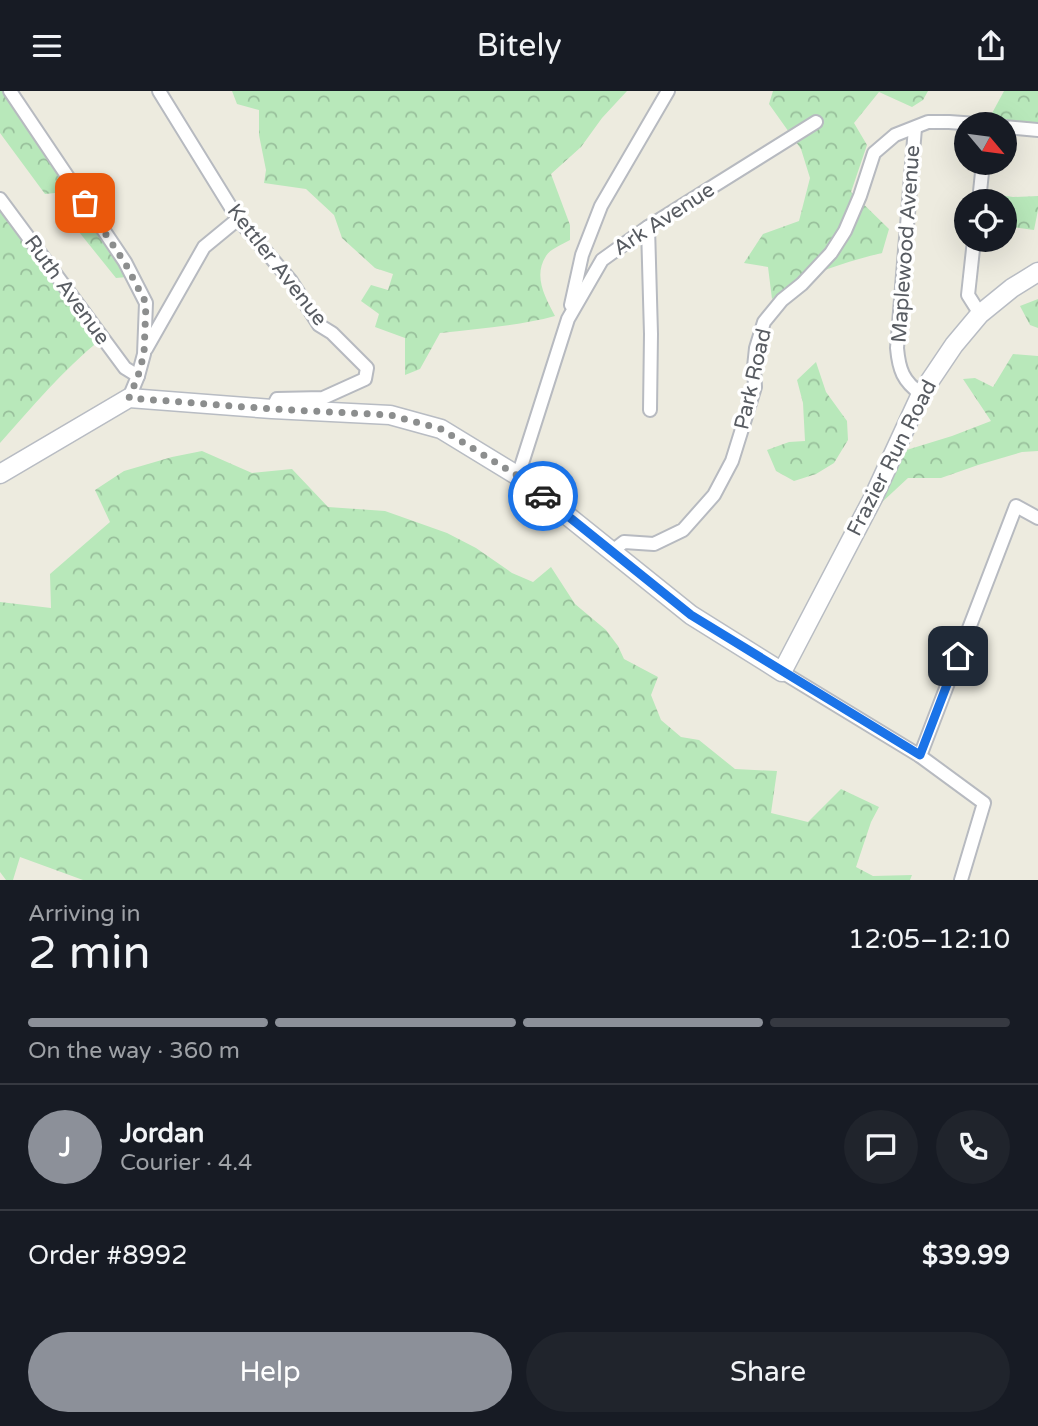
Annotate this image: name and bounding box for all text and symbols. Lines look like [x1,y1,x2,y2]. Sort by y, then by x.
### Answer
icon: menu [28,27,66,65]
text: Bitely [476,27,562,65]
icon: share [972,27,1010,65]
north arrow [954,112,1017,175]
map controls [954,112,1017,252]
street label: Maplewood Avenue [887,144,925,344]
pin [55,173,115,233]
street label: Ark Avenue [609,177,719,261]
icon: bag [66,184,104,222]
button: locate [954,189,1017,252]
street label: Kettler Avenue [222,199,332,331]
street label: Ruth Avenue [19,230,115,350]
street label: Park Road [729,326,777,432]
street label: Frazier Run Road [842,376,942,540]
courier [508,461,578,531]
icon: car [524,477,562,515]
pin [928,626,988,686]
icon: home [939,637,977,675]
text: Arriving in [28,900,141,928]
text: 12:05–12:10 [848,924,1010,955]
text: 2 min [28,926,151,981]
text: On the way · 360 m [28,1037,240,1065]
button: chat [844,1110,918,1184]
button: phone [936,1110,1010,1184]
text: Jordan [120,1118,204,1149]
text: J [59,1132,71,1163]
text: Courier · 4.4 [120,1149,252,1177]
text: Order #8992 [28,1240,188,1271]
text: $39.99 [922,1240,1010,1271]
button: Help [28,1332,512,1412]
button: Share [526,1332,1010,1412]

